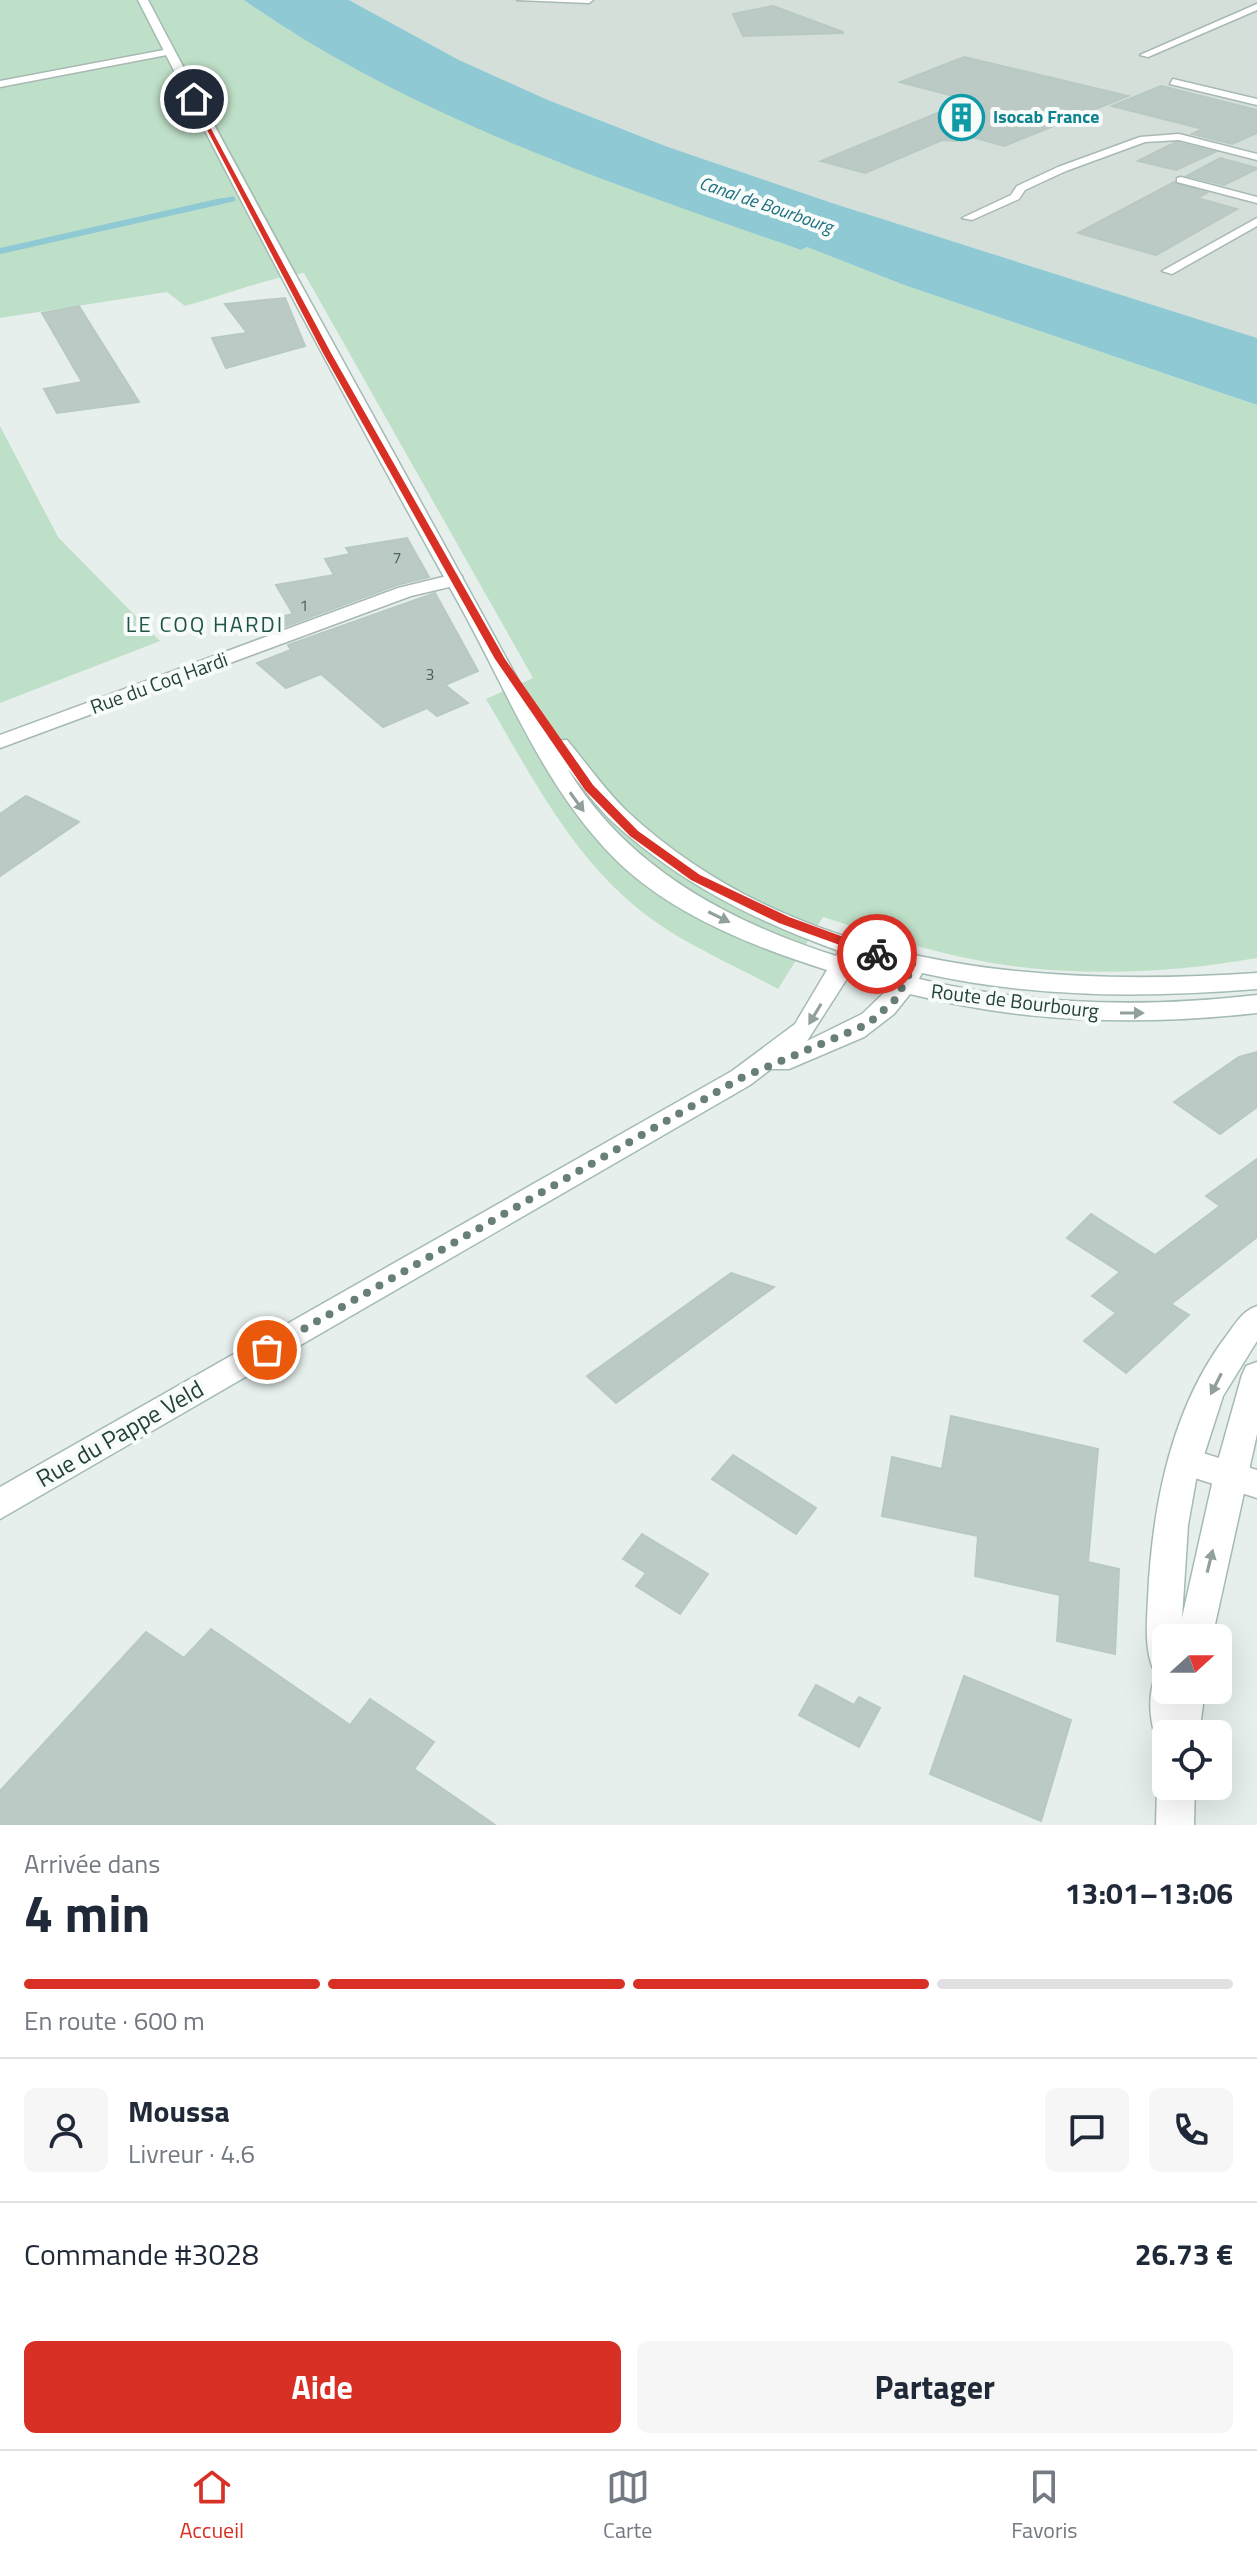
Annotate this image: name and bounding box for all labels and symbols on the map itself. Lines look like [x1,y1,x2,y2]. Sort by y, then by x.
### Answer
pin [160,65,228,133]
building icon: Isocab France [938,93,986,141]
place label: Isocab France [993,103,1099,130]
water label: Canal de Bourbourg [696,169,839,241]
house number: 7 [393,545,401,569]
house number: 1 [300,593,308,617]
district label: LE COQ HARDI [126,607,284,641]
street label: Rue du Coq Hardi [86,643,232,722]
house number: 3 [426,662,434,686]
one-way arrow [569,791,585,812]
one-way arrow [707,910,730,924]
courier [837,914,917,994]
street label: Route de Bourbourg [929,975,1101,1026]
one-way arrow [808,1003,822,1025]
one-way arrow [1120,1007,1145,1019]
pin [233,1316,301,1384]
street label: Rue du Pappe Veld [29,1371,210,1496]
one-way arrow [1209,1373,1222,1396]
one-way arrow [1204,1549,1216,1574]
north arrow [1152,1624,1232,1704]

